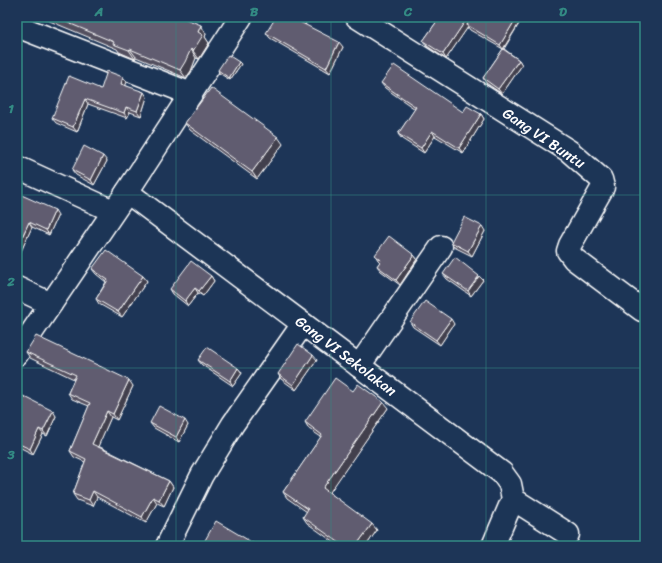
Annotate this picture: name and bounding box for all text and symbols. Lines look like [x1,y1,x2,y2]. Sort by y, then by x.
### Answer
text: A [94,0,103,23]
text: B [250,0,259,23]
text: C [403,0,413,23]
text: D [559,0,567,23]
text: 1 [8,97,14,120]
street label: Gang VI Buntu [497,101,591,175]
text: 2 [6,270,15,293]
street label: Gang VI Sekolakan [290,309,402,403]
text: 3 [6,443,15,466]

